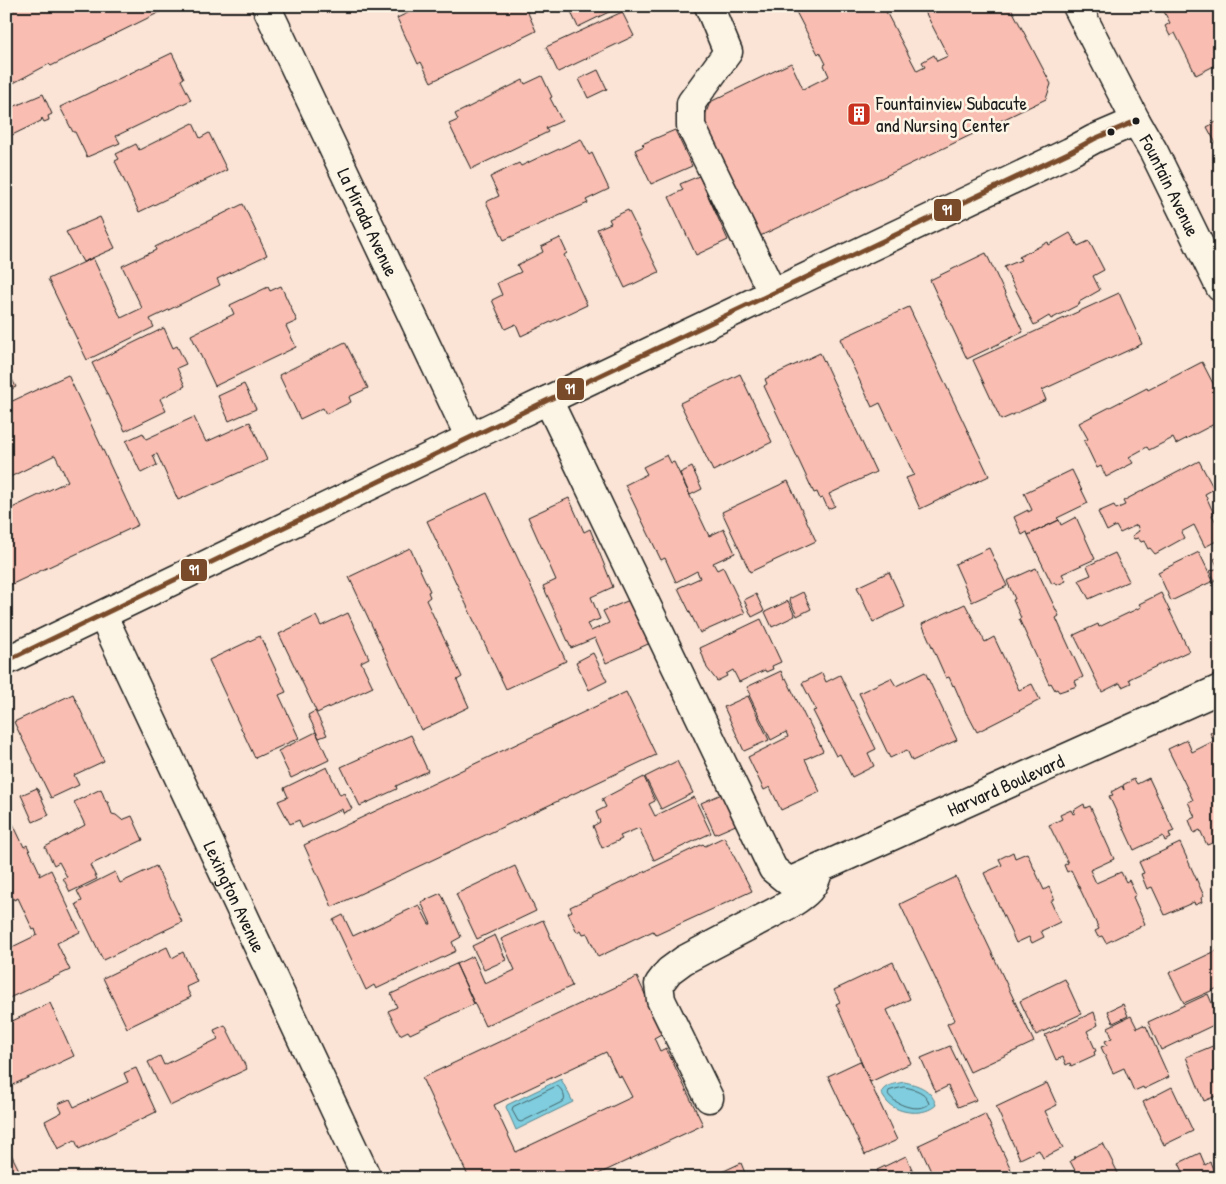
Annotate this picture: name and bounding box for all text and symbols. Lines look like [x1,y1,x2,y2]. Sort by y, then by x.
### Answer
place label: Fountainview Subacute and Nursing Center [875,90,1027,138]
building icon: Fountainview Subacute and Nursing Center [846,101,872,127]
unlabelled marker [1131,116,1141,126]
unlabelled marker [1106,127,1116,137]
street label: Fountain Avenue [1133,129,1206,241]
street label: La Mirada Avenue [331,164,405,281]
line badge: 91 [933,198,962,222]
text: 91 [942,200,952,219]
line badge: 91 [556,377,585,401]
text: 91 [565,379,575,398]
line badge: 91 [180,558,208,582]
text: 91 [189,560,199,579]
street label: Harvard Boulevard [943,747,1068,823]
street label: Lexington Avenue [198,837,272,957]

